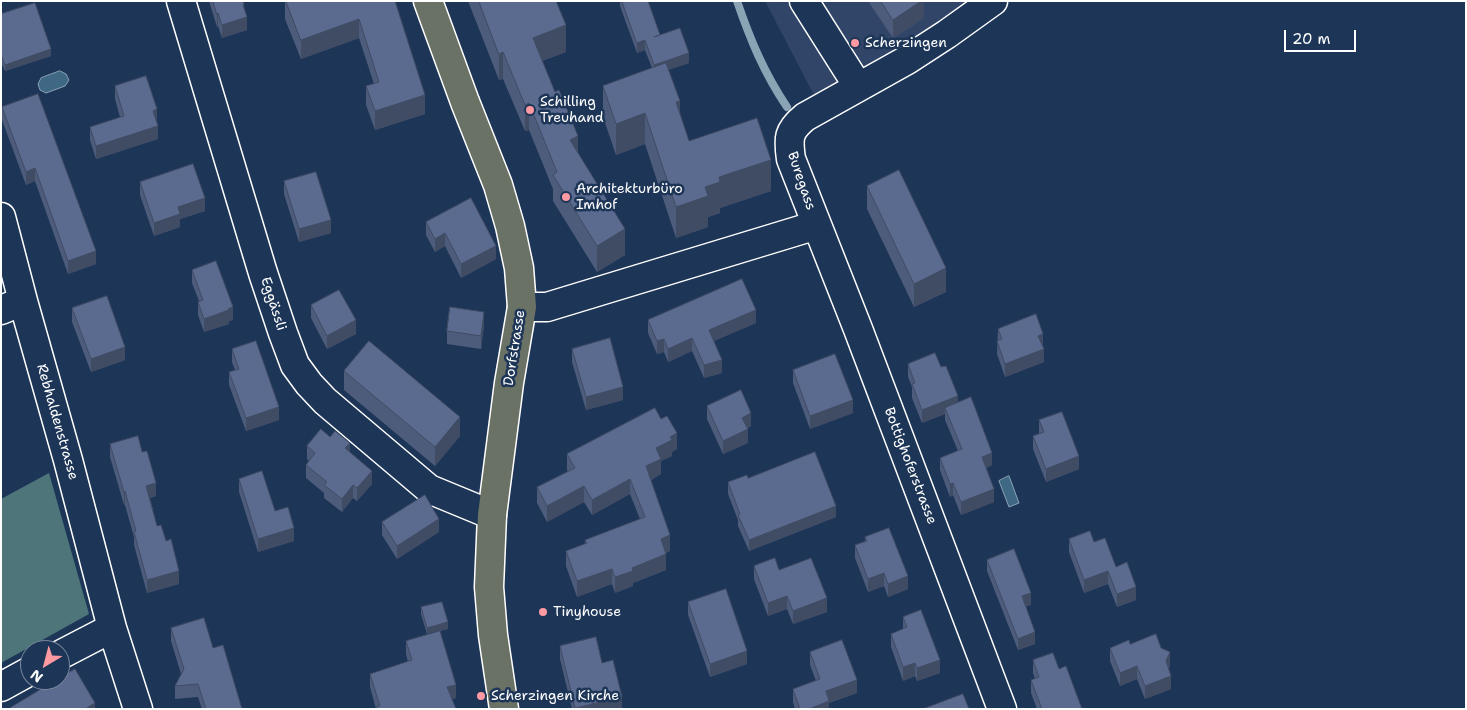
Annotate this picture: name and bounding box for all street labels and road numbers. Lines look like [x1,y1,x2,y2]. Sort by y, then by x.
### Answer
street label: Buregass [783,150,819,212]
street label: Eggässli [256,275,290,333]
street label: Dorfstrasse [501,309,529,387]
street label: Rebhaldenstrasse [32,362,82,482]
street label: Bottighoferstrasse [880,405,940,527]

